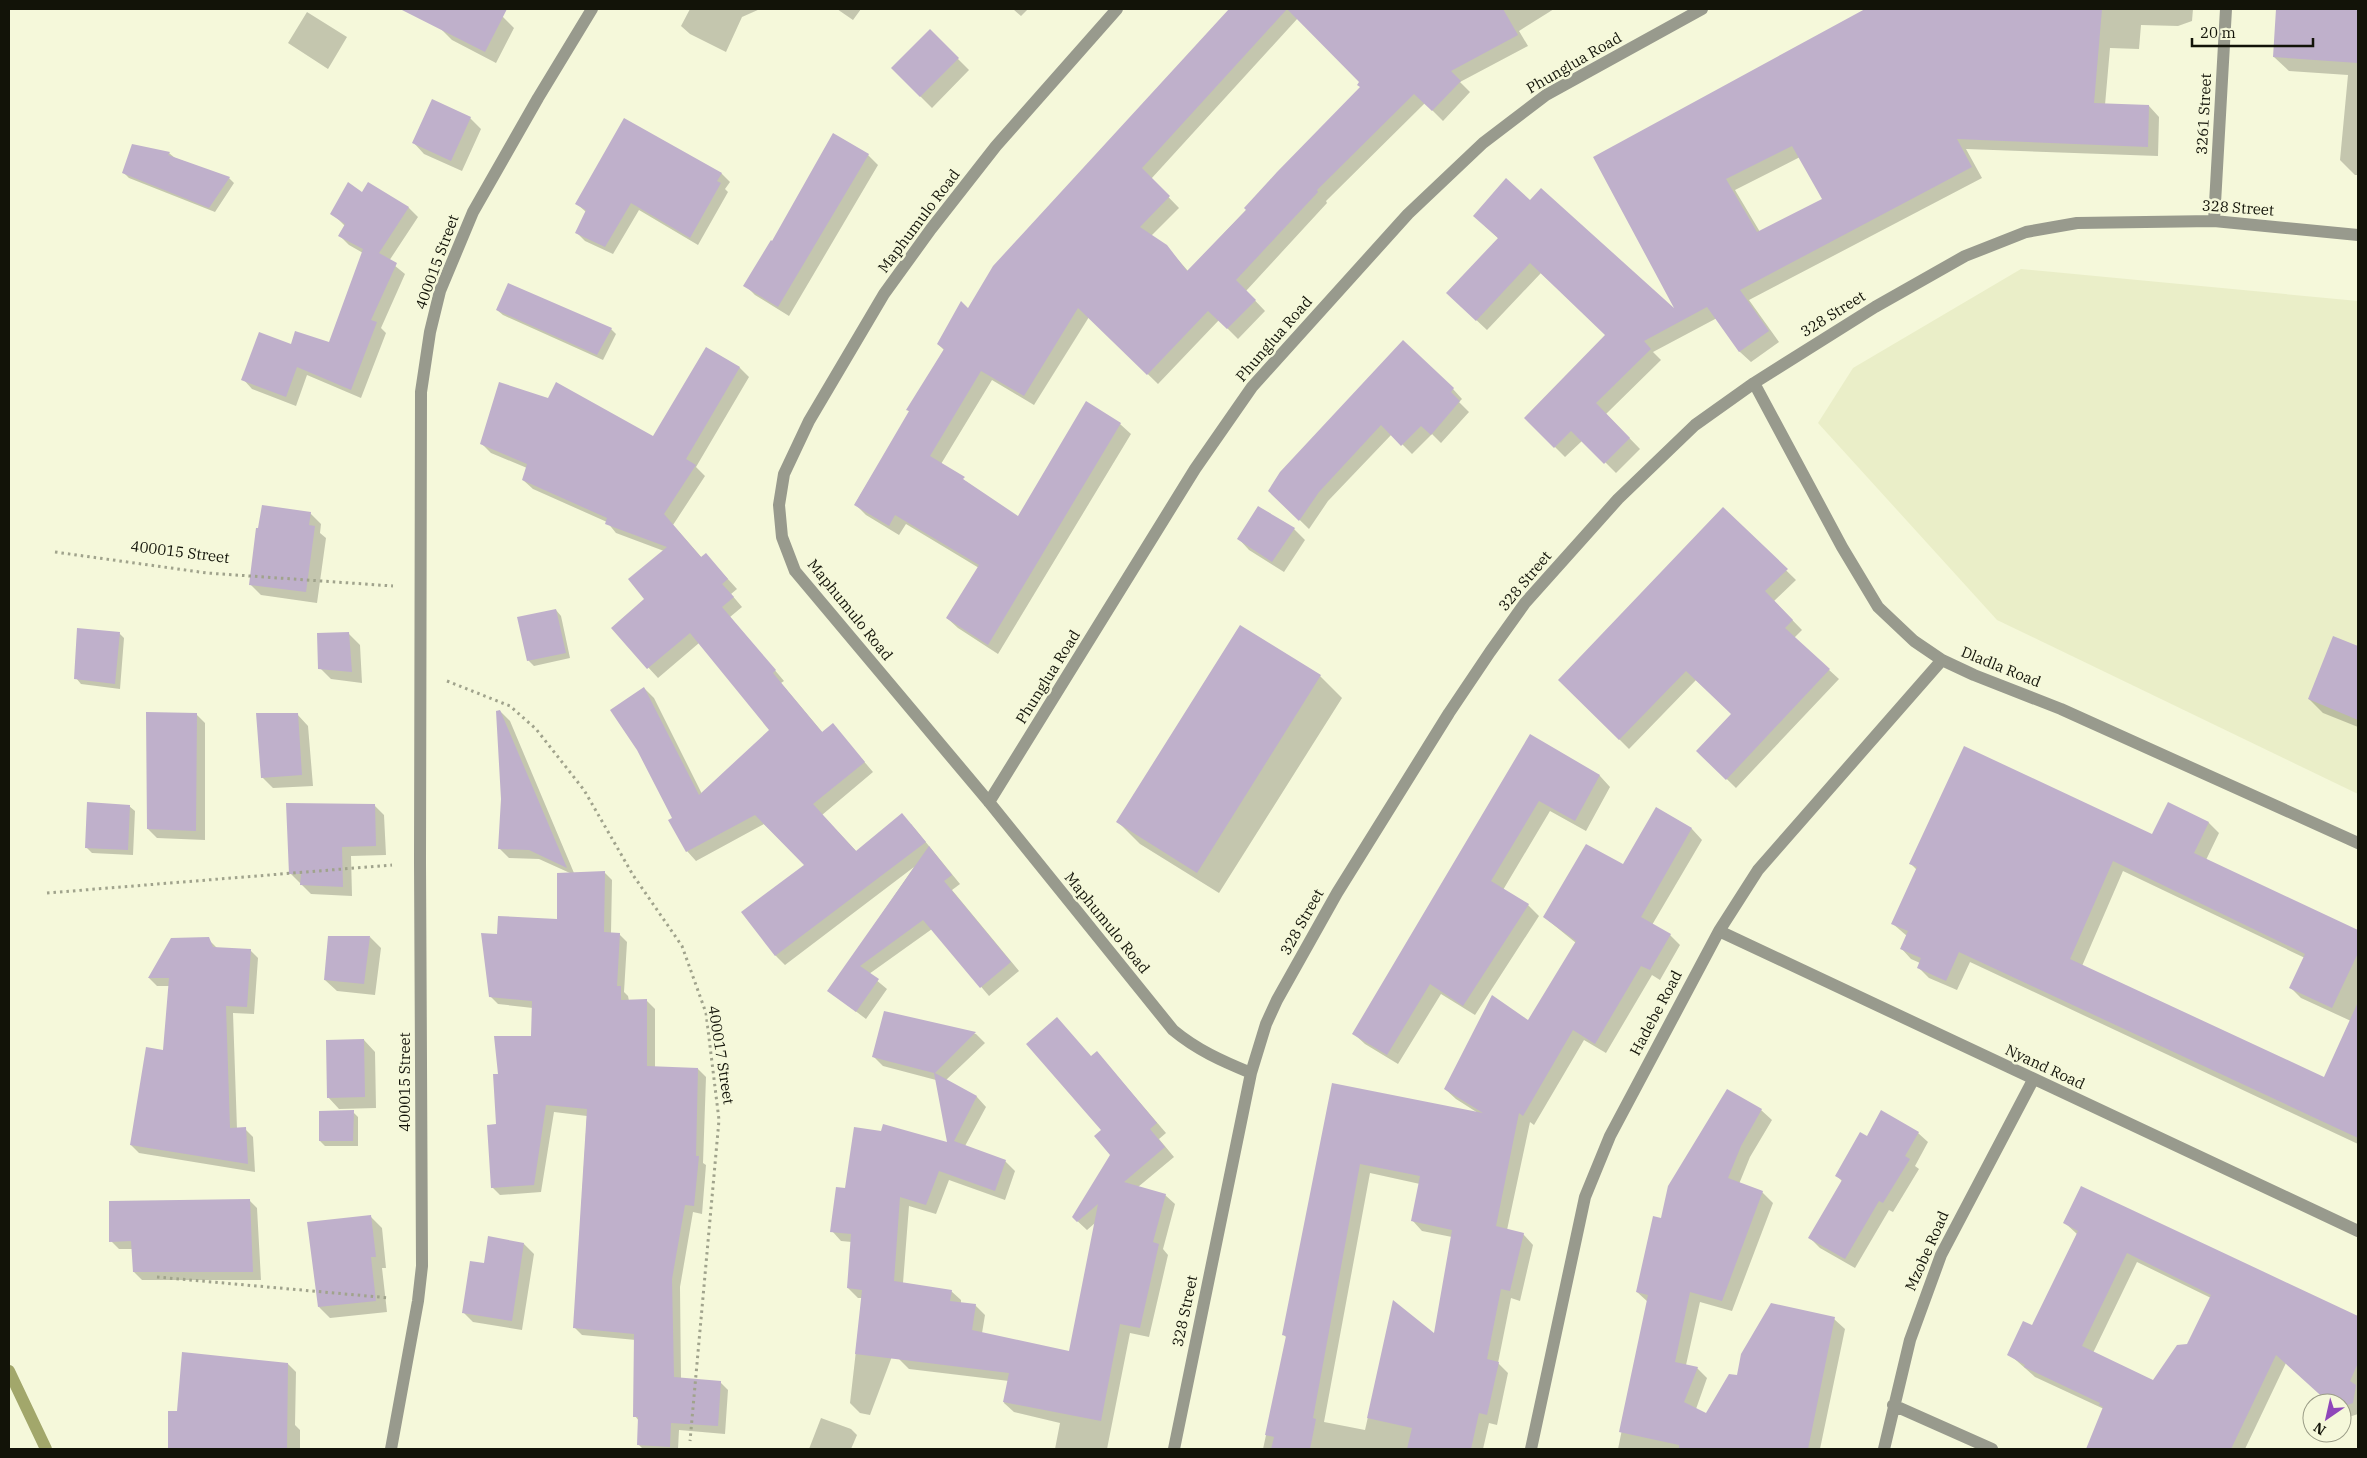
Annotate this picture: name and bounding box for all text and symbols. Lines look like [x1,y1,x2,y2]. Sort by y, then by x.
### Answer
scale bar [2192,15,2313,47]
text: 20 m [2200,23,2236,42]
street label: Phunglua Road [1523,28,1625,98]
street label: 3261 Street [2192,73,2215,155]
street label: Maphumulo Road [873,165,964,276]
street label: 328 Street [2201,195,2275,220]
street label: 400015 Street [411,212,462,312]
street label: 328 Street [1797,286,1869,341]
street label: Phunglua Road [1231,292,1316,385]
street label: 400015 Street [129,536,231,567]
street label: 328 Street [1494,547,1555,615]
street label: Maphumulo Road [804,555,897,664]
street label: Phunglua Road [1011,626,1084,727]
street label: Dladla Road [1959,642,2044,691]
street label: Maphumulo Road [1061,868,1154,977]
street label: 328 Street [1276,885,1327,958]
street label: Hadebe Road [1625,967,1686,1059]
street label: 400017 Street [704,1004,739,1106]
street label: 400015 Street [395,1032,414,1132]
street label: Nyand Road [2002,1040,2088,1093]
street label: Mzobe Road [1900,1208,1953,1294]
street label: 328 Street [1168,1273,1201,1348]
north arrow [2302,1393,2352,1443]
text: N [2310,1418,2329,1439]

